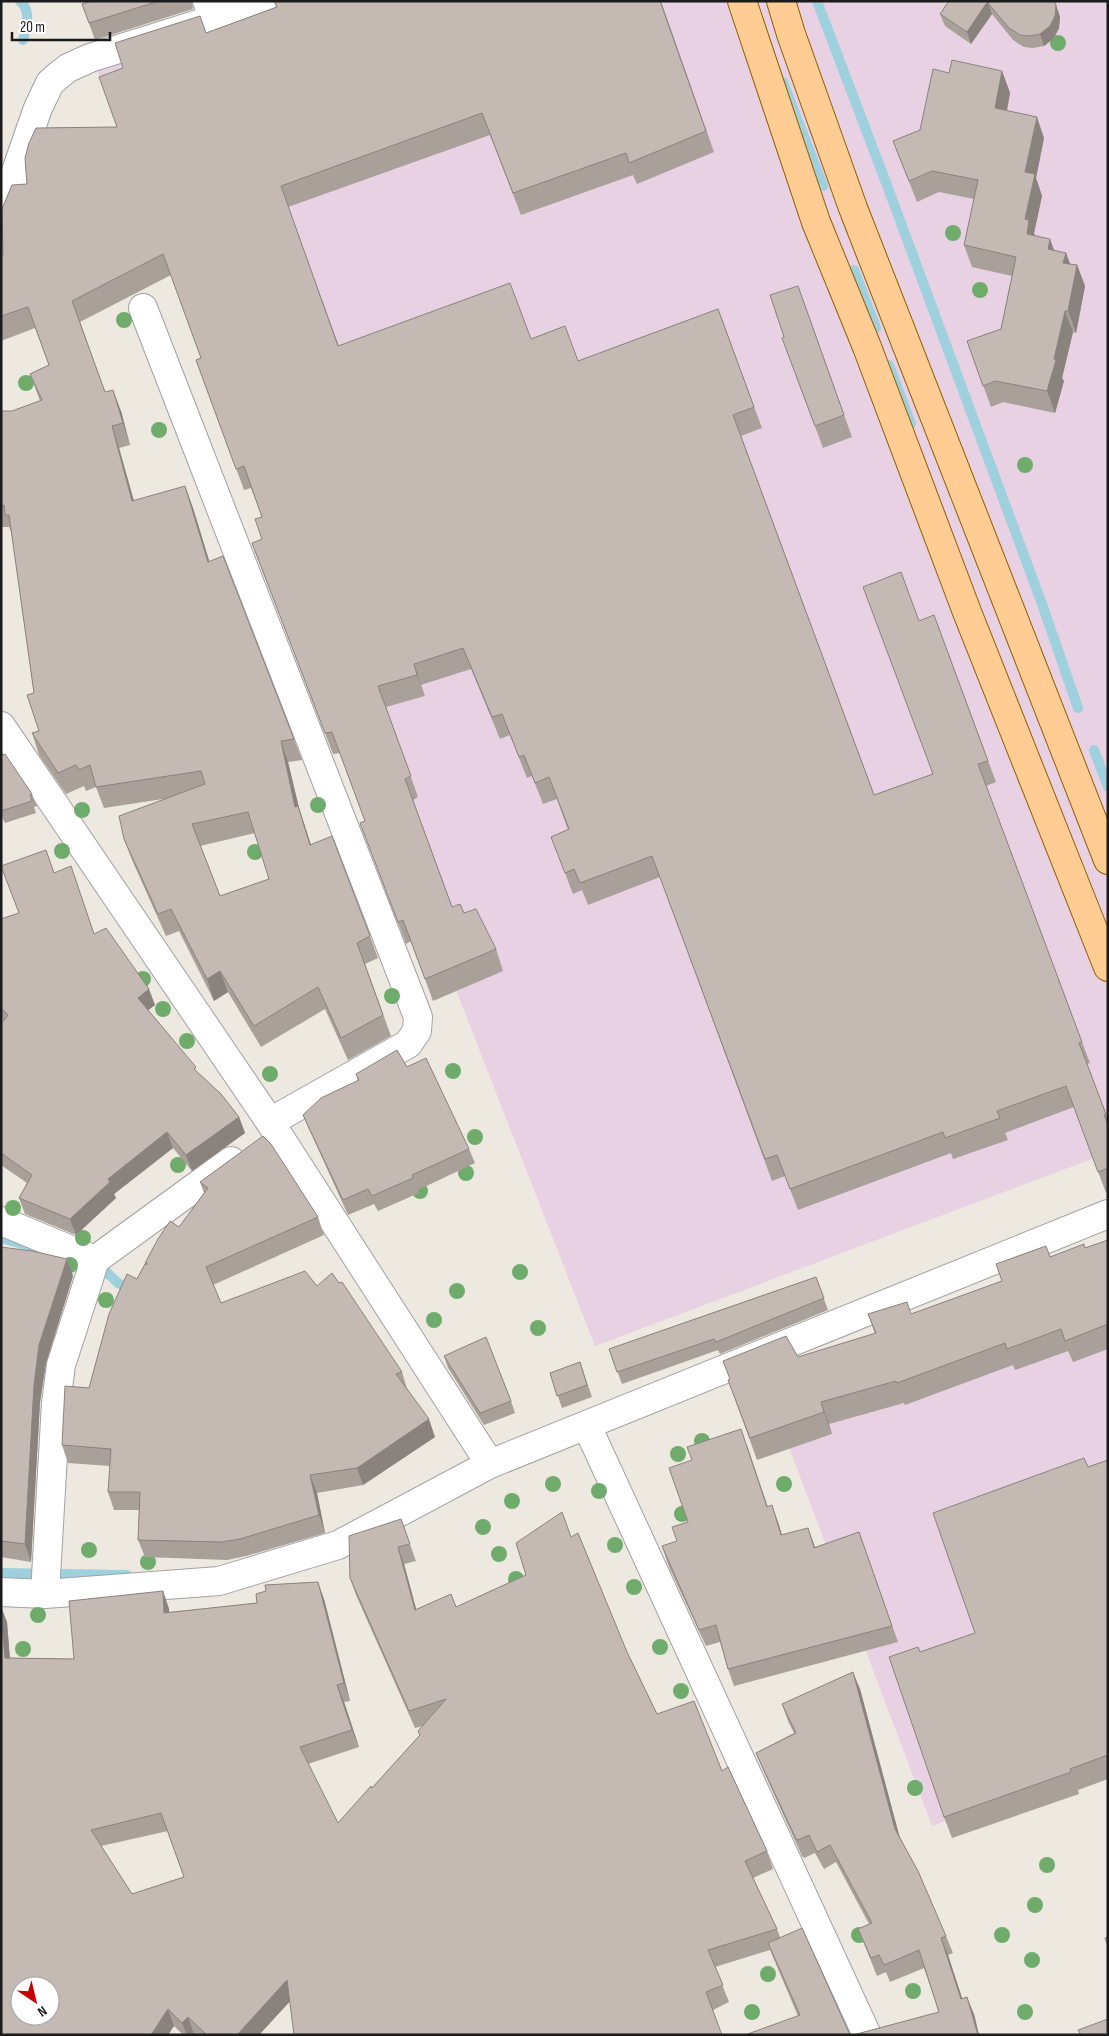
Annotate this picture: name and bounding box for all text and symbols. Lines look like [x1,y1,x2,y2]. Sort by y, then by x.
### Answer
scale bar [12,10,110,42]
text: 20 m [20,18,45,37]
north arrow [10,1976,60,2026]
text: N [34,2002,50,2020]

